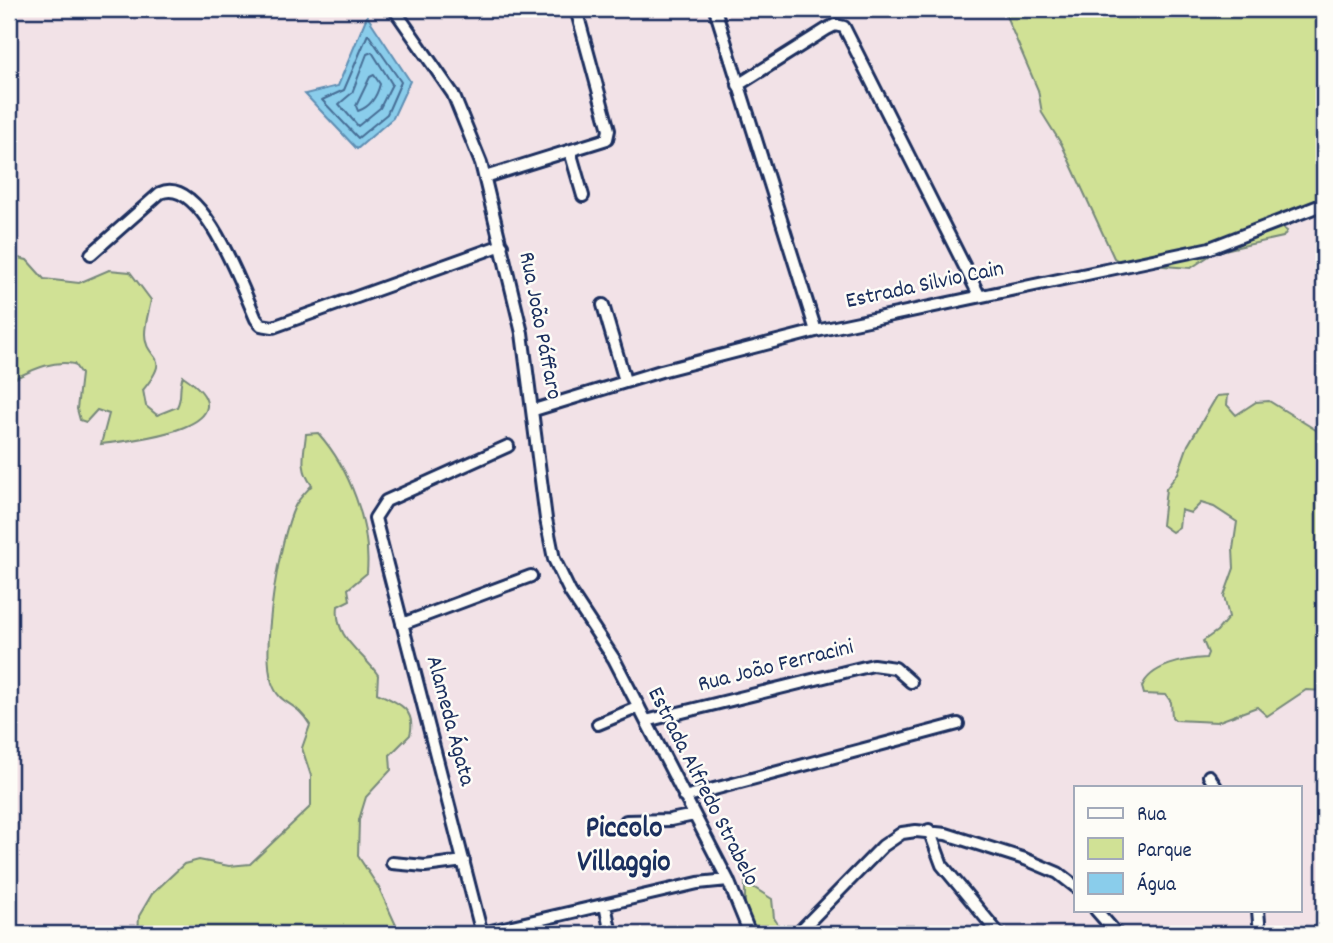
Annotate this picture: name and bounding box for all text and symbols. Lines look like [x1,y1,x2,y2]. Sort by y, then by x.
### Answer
street label: Rua João Páffaro [509,249,569,403]
street label: Estrada Silvio Cain [843,253,1007,319]
street label: Rua João Ferracini [695,632,857,702]
street label: Alameda Ágata [416,652,483,791]
street label: Estrada Alfredo Strabelo [637,682,767,892]
legend [1074,786,1302,912]
text: Rua [1137,801,1167,831]
district label: Piccolo Villaggio [577,809,671,886]
text: Parque [1137,837,1192,867]
text: Água [1137,871,1177,901]

